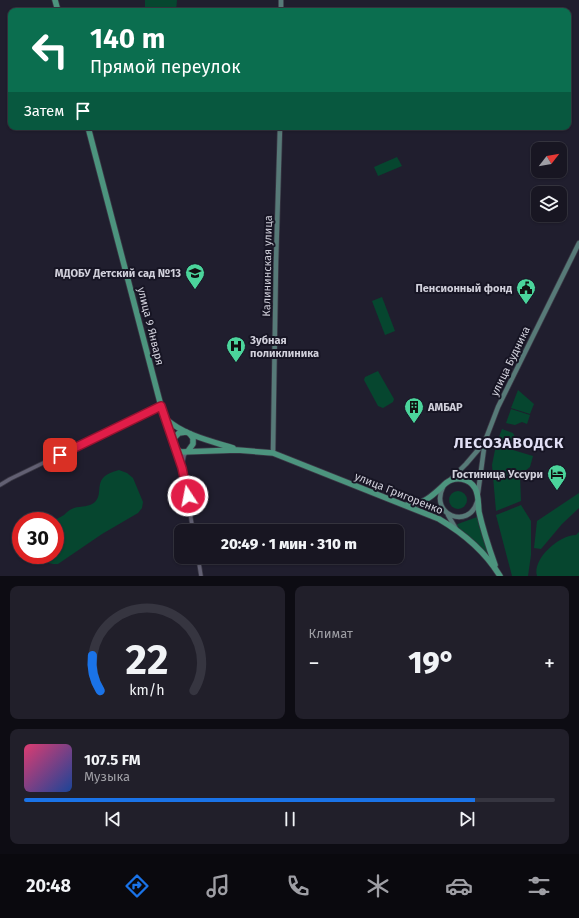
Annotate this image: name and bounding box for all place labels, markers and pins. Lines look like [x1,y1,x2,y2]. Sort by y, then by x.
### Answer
school or university icon: МДОБУ Детский сад №13 [184,262,206,290]
place label: МДОБУ Детский сад №13 [55,267,181,280]
public building icon: Пенсионный фонд [515,277,537,305]
place label: Пенсионный фонд [415,282,512,295]
place label: Зубная поликлиника [249,334,319,360]
hospital icon: Зубная поликлиника [225,335,247,363]
building icon: АМБАР [403,396,425,424]
place label: АМБАР [427,401,463,414]
pin [43,438,77,472]
hotel icon: Гостиница Уссури [546,463,568,491]
place label: Гостиница Уссури [452,468,543,481]

